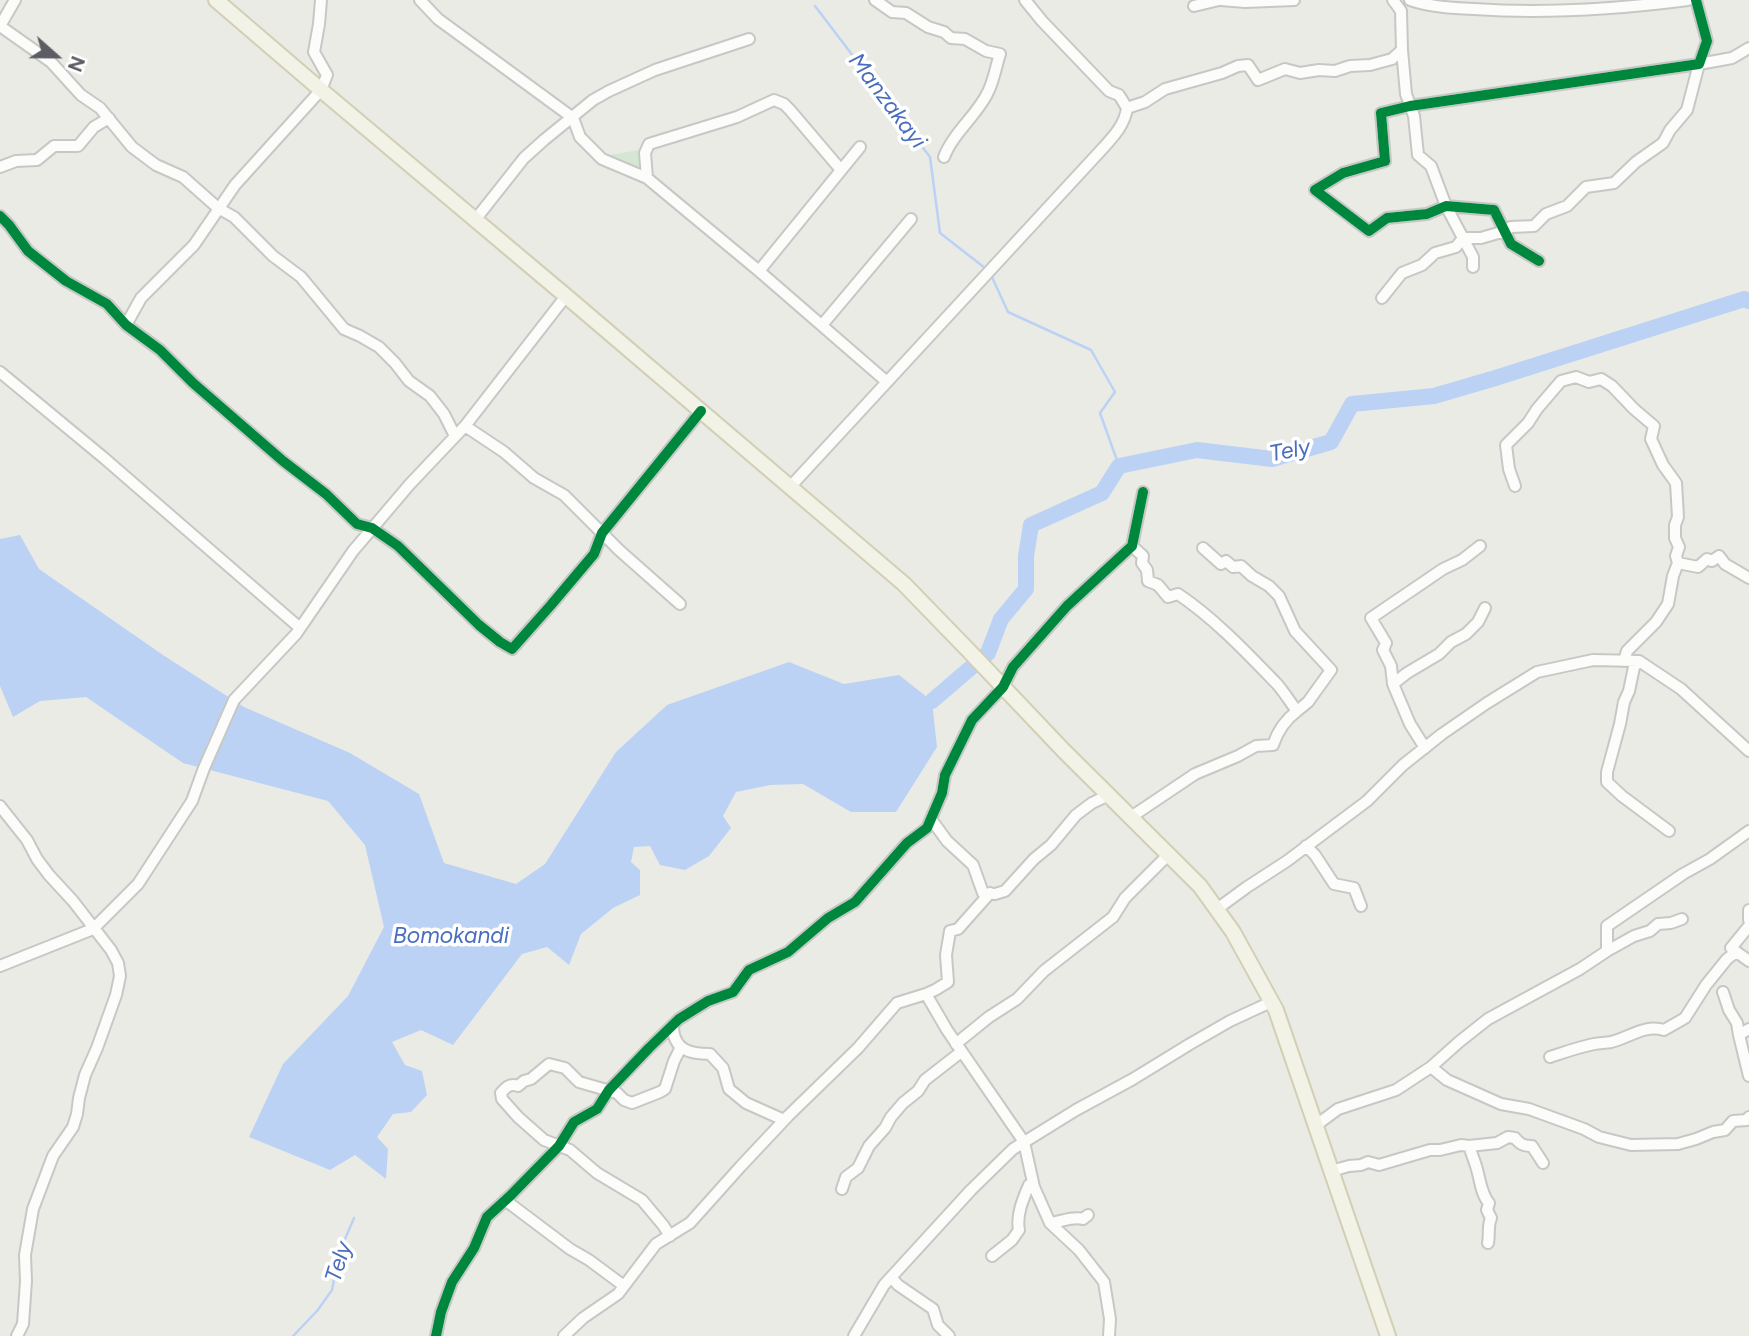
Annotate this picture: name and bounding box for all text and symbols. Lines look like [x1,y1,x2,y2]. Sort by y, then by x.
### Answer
north arrow [21,21,91,91]
water label: Manzakayi [842,48,932,154]
text: N [63,53,89,75]
water label: Tely [1267,434,1313,468]
water label: Bomokandi [393,922,509,950]
water label: Tely [320,1238,358,1286]

